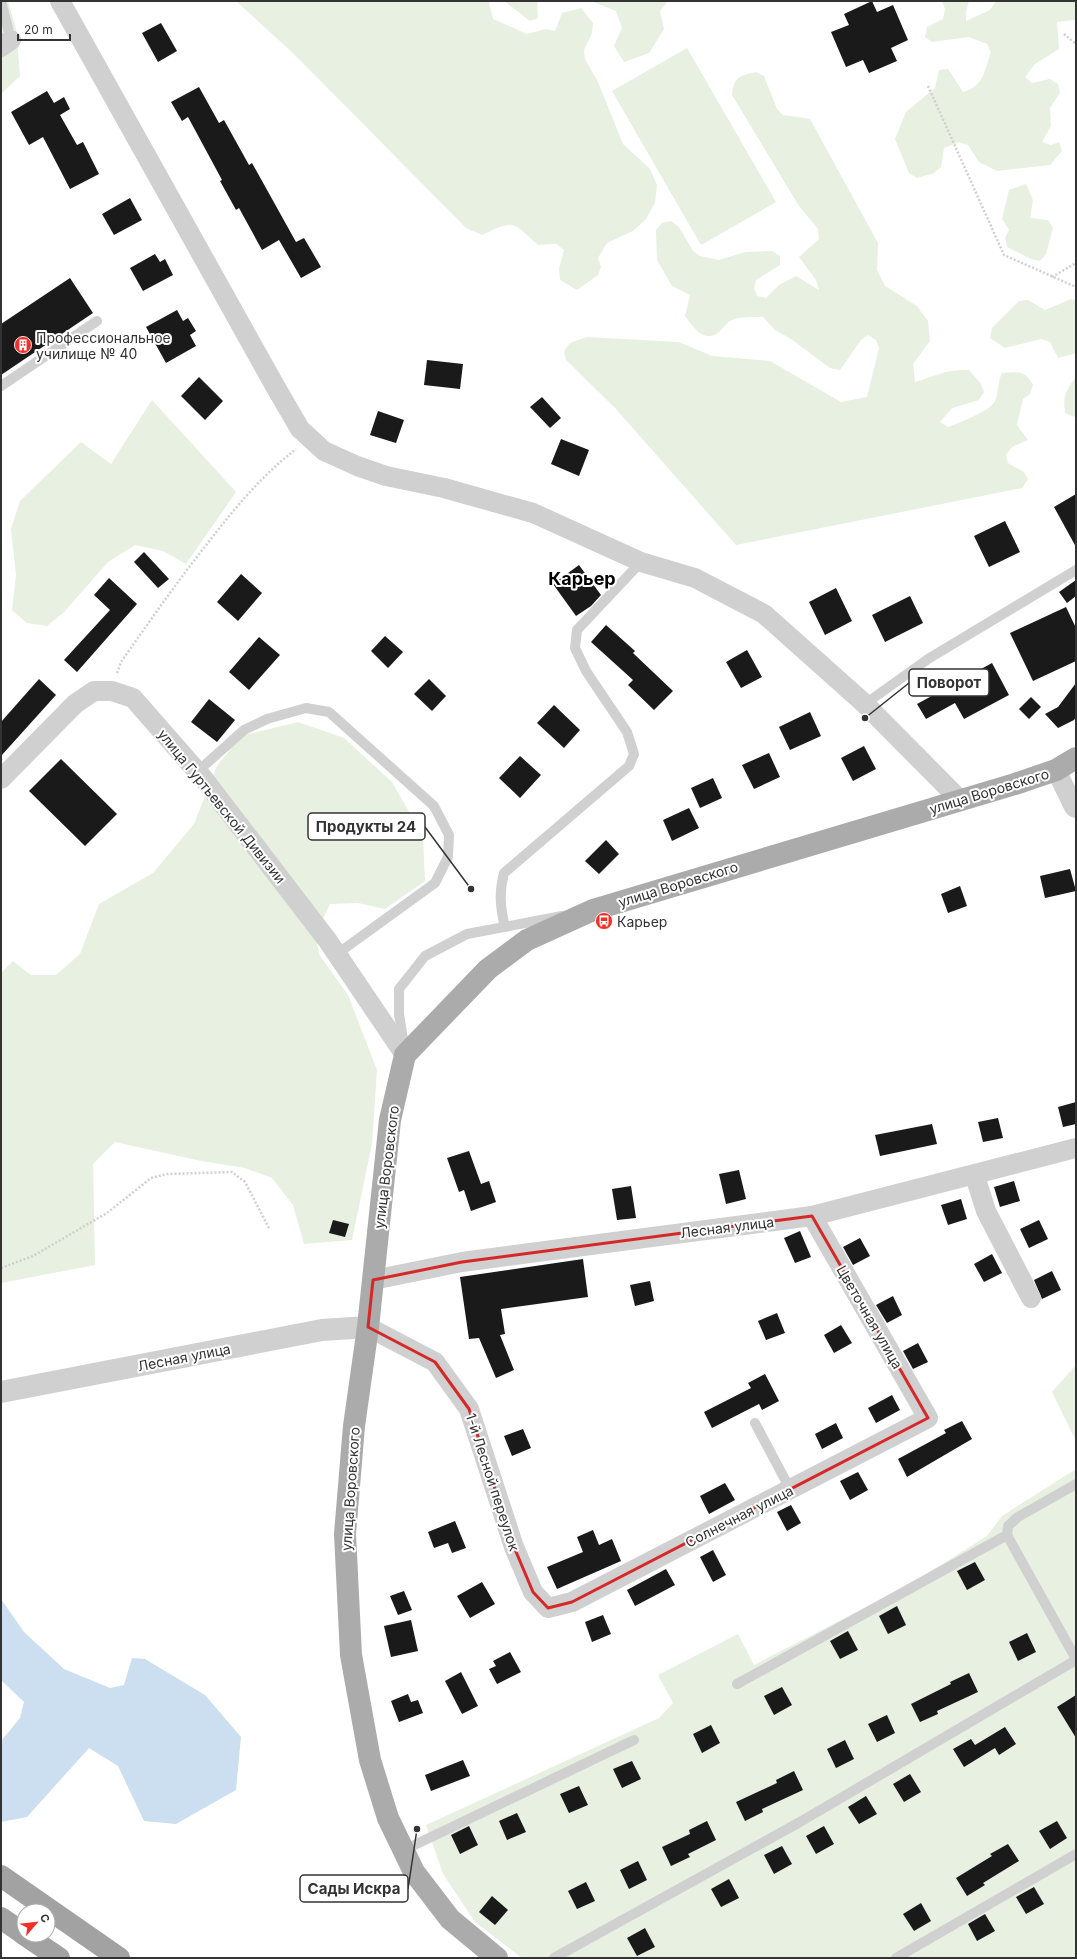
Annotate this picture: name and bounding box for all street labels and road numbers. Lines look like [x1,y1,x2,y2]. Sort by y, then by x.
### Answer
street label: улица Гуртьевской Дивизии [155,726,289,886]
street label: улица Воровского [927,765,1051,817]
street label: улица Воровского [616,858,740,910]
street label: улица Воровского [370,1104,402,1230]
street label: Лесная улица [679,1213,775,1241]
street label: Цветочная улица [833,1262,907,1372]
street label: Лесная улица [136,1340,232,1374]
street label: 1-й Лесной переулок [463,1411,523,1553]
street label: улица Воровского [337,1427,363,1551]
street label: Солнечная улица [682,1481,796,1551]

